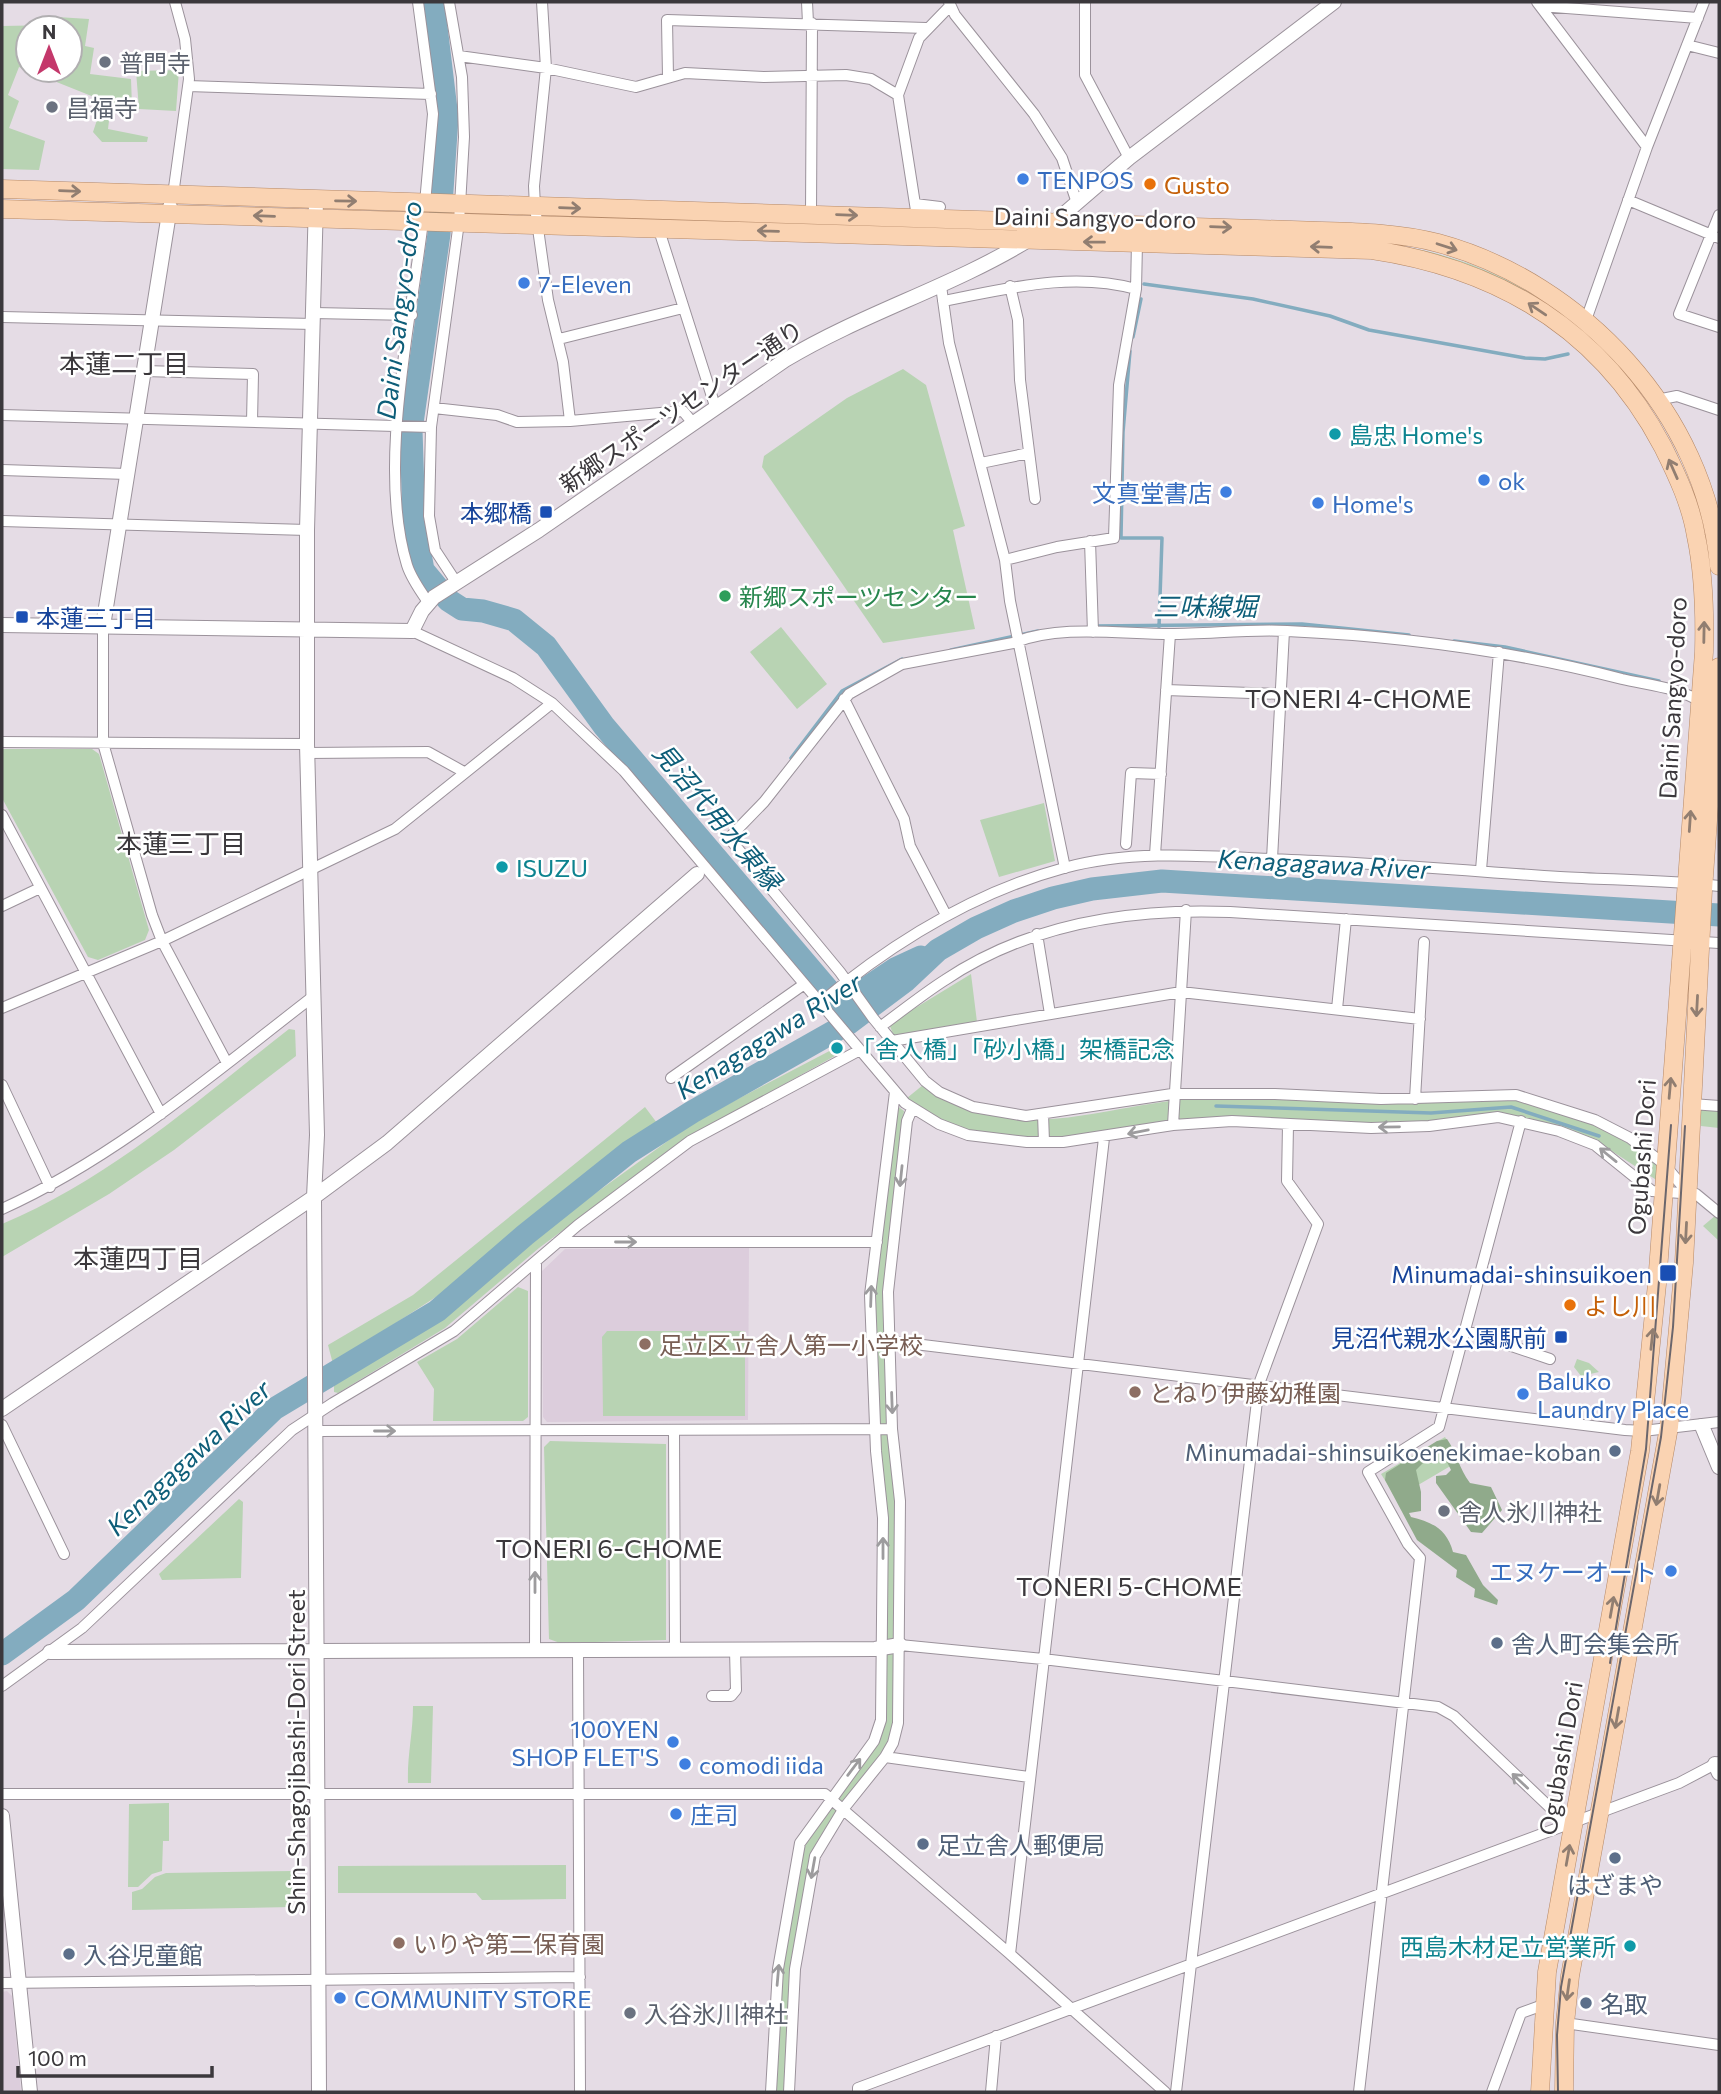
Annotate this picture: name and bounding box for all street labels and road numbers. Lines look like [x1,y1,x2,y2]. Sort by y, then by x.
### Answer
street label: Daini Sangyo-doro [994,201,1196,233]
street label: 新郷スポーツセンター通り [554,314,808,498]
street label: Daini Sangyo-doro [1652,596,1692,800]
street label: Ogubashi Dori [1621,1078,1661,1236]
street label: Shin-Shagojibashi-Dori Street [281,1589,310,1915]
street label: Ogubashi Dori [1532,1679,1588,1837]

